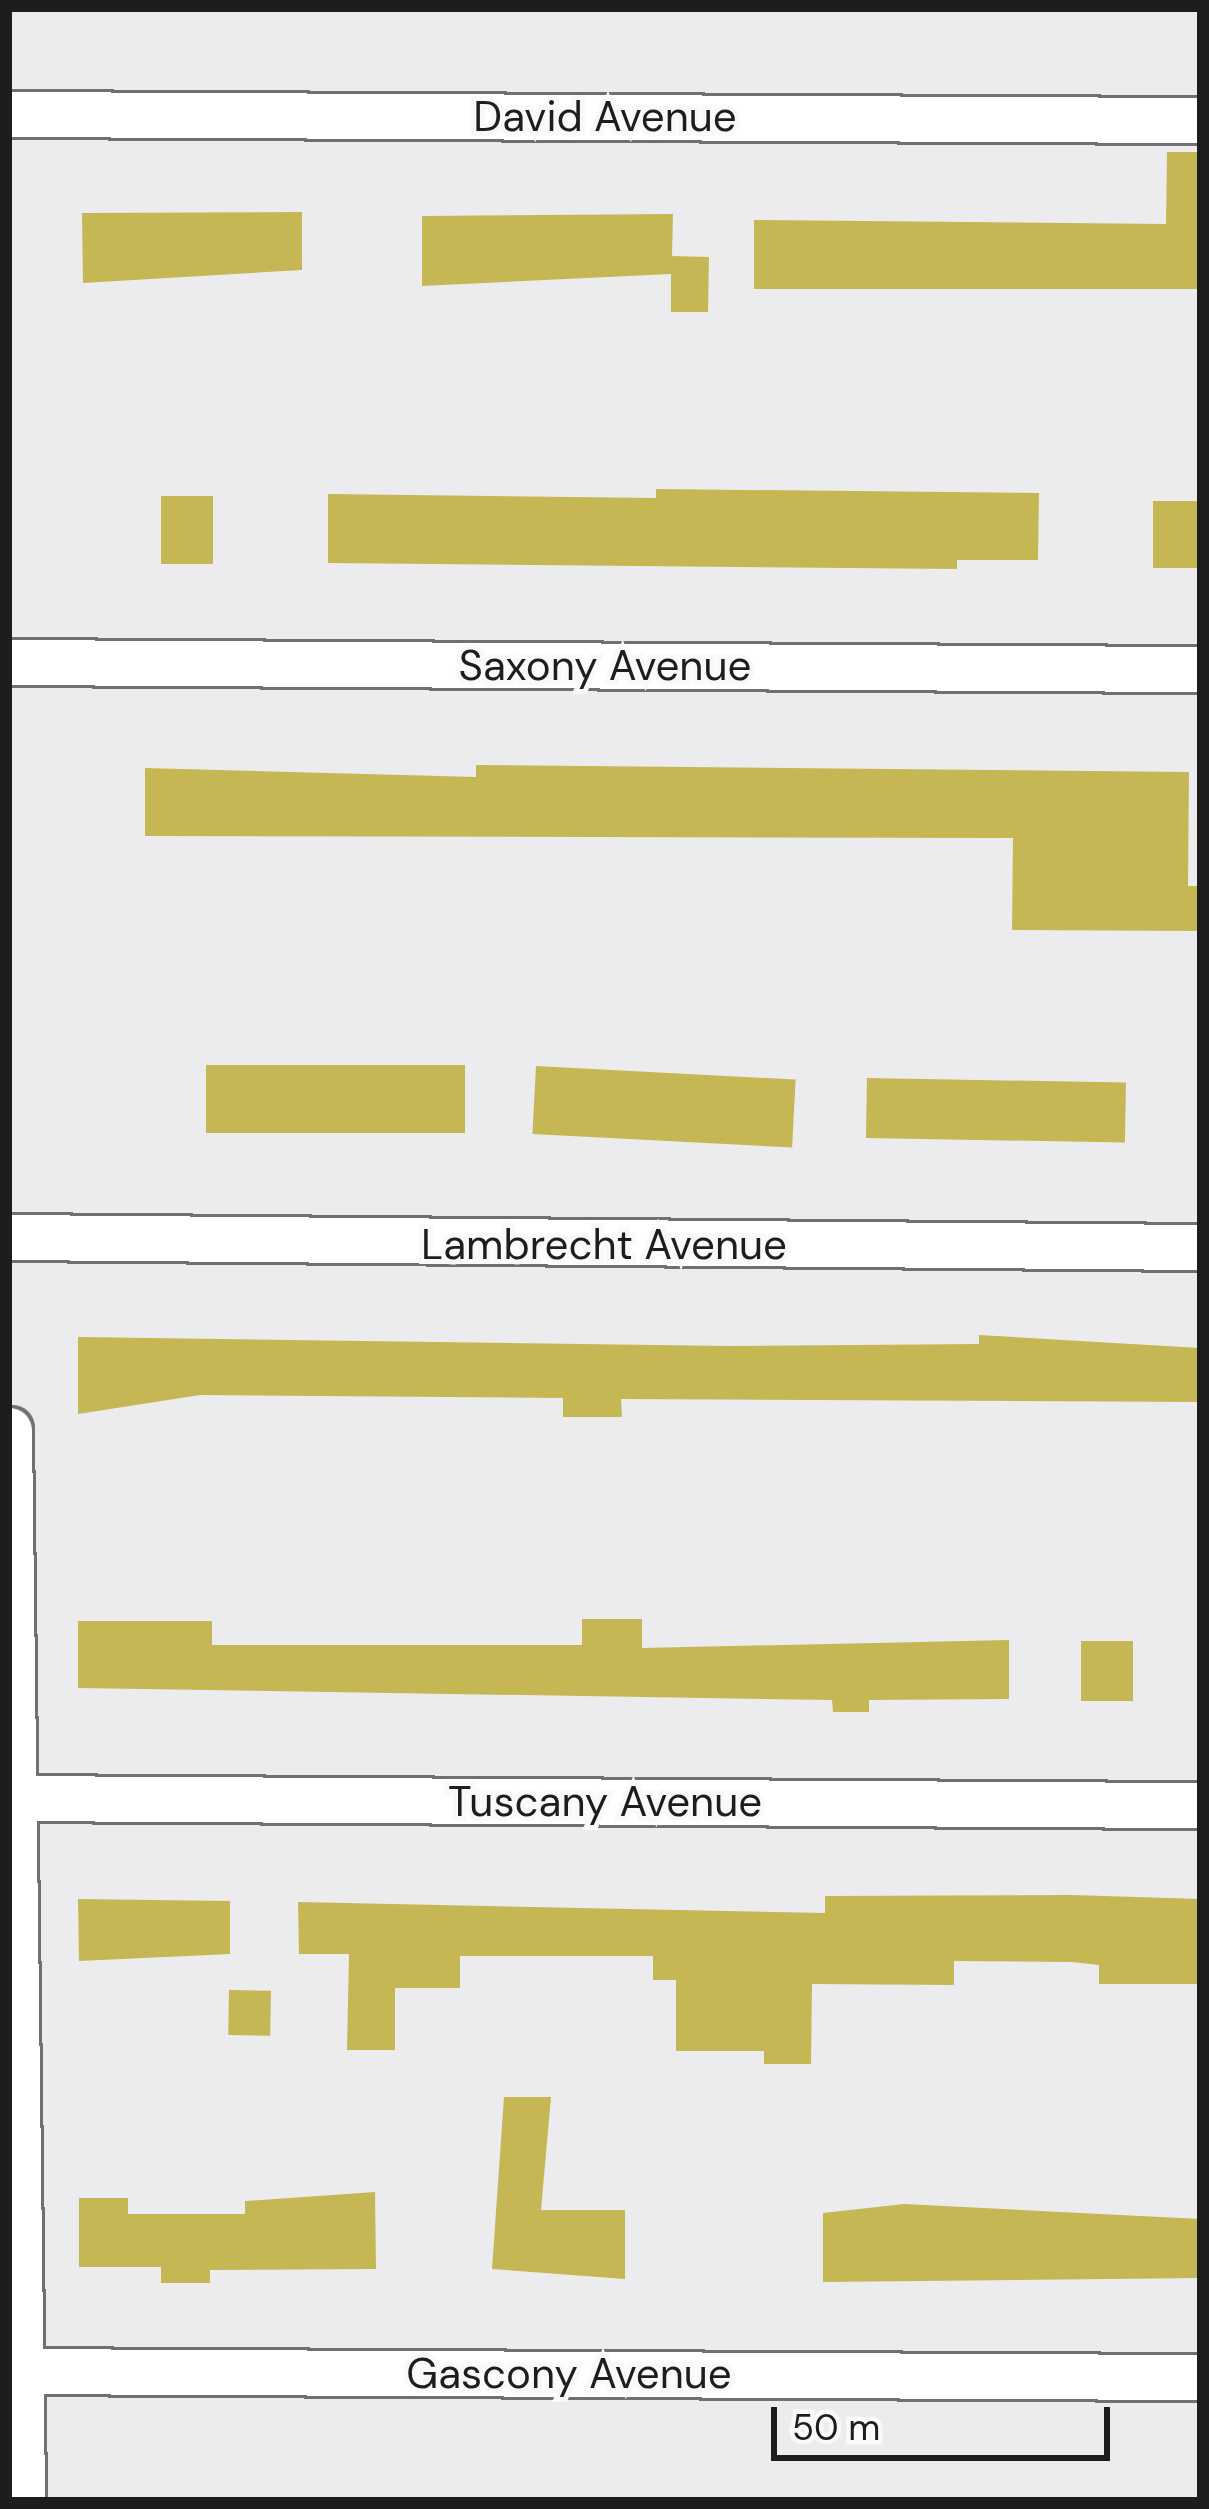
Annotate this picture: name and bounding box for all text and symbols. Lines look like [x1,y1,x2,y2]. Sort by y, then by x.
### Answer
street label: David Avenue [473,92,737,142]
street label: Saxony Avenue [459,641,751,691]
street label: Lambrecht Avenue [421,1220,787,1270]
street label: Tuscany Avenue [448,1777,762,1827]
street label: Gascony Avenue [406,2349,732,2399]
scale bar [777,2383,1116,2457]
text: 50 m [792,2404,880,2451]

